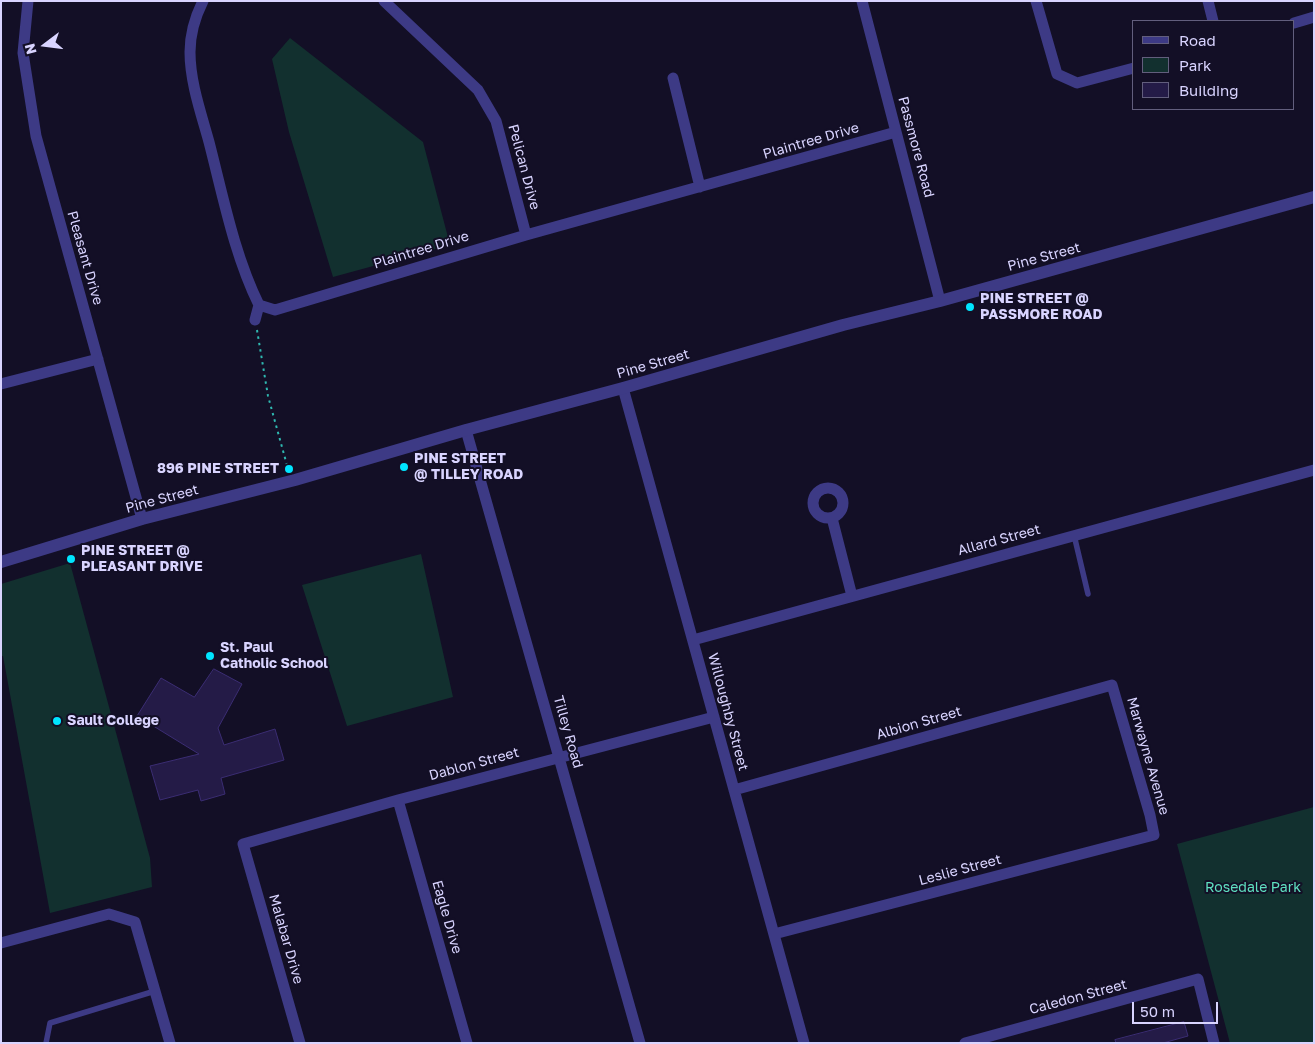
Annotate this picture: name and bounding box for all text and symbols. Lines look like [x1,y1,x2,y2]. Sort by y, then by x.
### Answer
north arrow [20,20,70,70]
legend [1132,20,1295,110]
text: Road [1179,31,1216,49]
text: N [20,42,40,56]
text: Park [1179,56,1211,74]
text: Building [1179,81,1239,99]
street label: Passmore Road [894,95,938,199]
street label: Plaintree Drive [761,119,861,163]
street label: Pelican Drive [505,122,543,212]
street label: Pleasant Drive [64,209,106,307]
street label: Plaintree Drive [371,227,471,273]
street label: Pine Street [1006,239,1082,275]
place label: PINE STREET @ PASSMORE ROAD [980,291,1102,324]
marker: PINE STREET @ PASSMORE ROAD [964,301,976,313]
street label: Pine Street [615,346,691,382]
place label: PINE STREET @ TILLEY ROAD [414,451,523,484]
place label: 896 PINE STREET [157,461,279,477]
marker: PINE STREET @ TILLEY ROAD [398,461,410,473]
marker: 896 PINE STREET [283,463,295,475]
street label: Pine Street [124,481,200,517]
street label: Allard Street [956,521,1042,559]
place label: PINE STREET @ PLEASANT DRIVE [81,543,203,576]
marker: PINE STREET @ PLEASANT DRIVE [65,553,77,565]
place label: St. Paul Catholic School [220,640,328,672]
marker: St. Paul Catholic School [204,650,216,662]
street label: Willoughby Street [704,651,752,773]
street label: Tilley Road [550,694,586,770]
street label: Marwayne Avenue [1123,695,1173,817]
street label: Albion Street [874,703,964,743]
place label: Sault College [67,713,159,729]
marker: Sault College [51,715,63,727]
street label: Dablon Street [427,744,521,784]
street label: Leslie Street [917,851,1003,889]
street label: Eagle Drive [429,878,465,956]
park label: Rosedale Park [1205,880,1301,896]
street label: Malabar Drive [265,892,307,986]
street label: Caledon Street [1027,976,1129,1018]
scale bar [1135,992,1221,1024]
text: 50 m [1140,1002,1175,1020]

